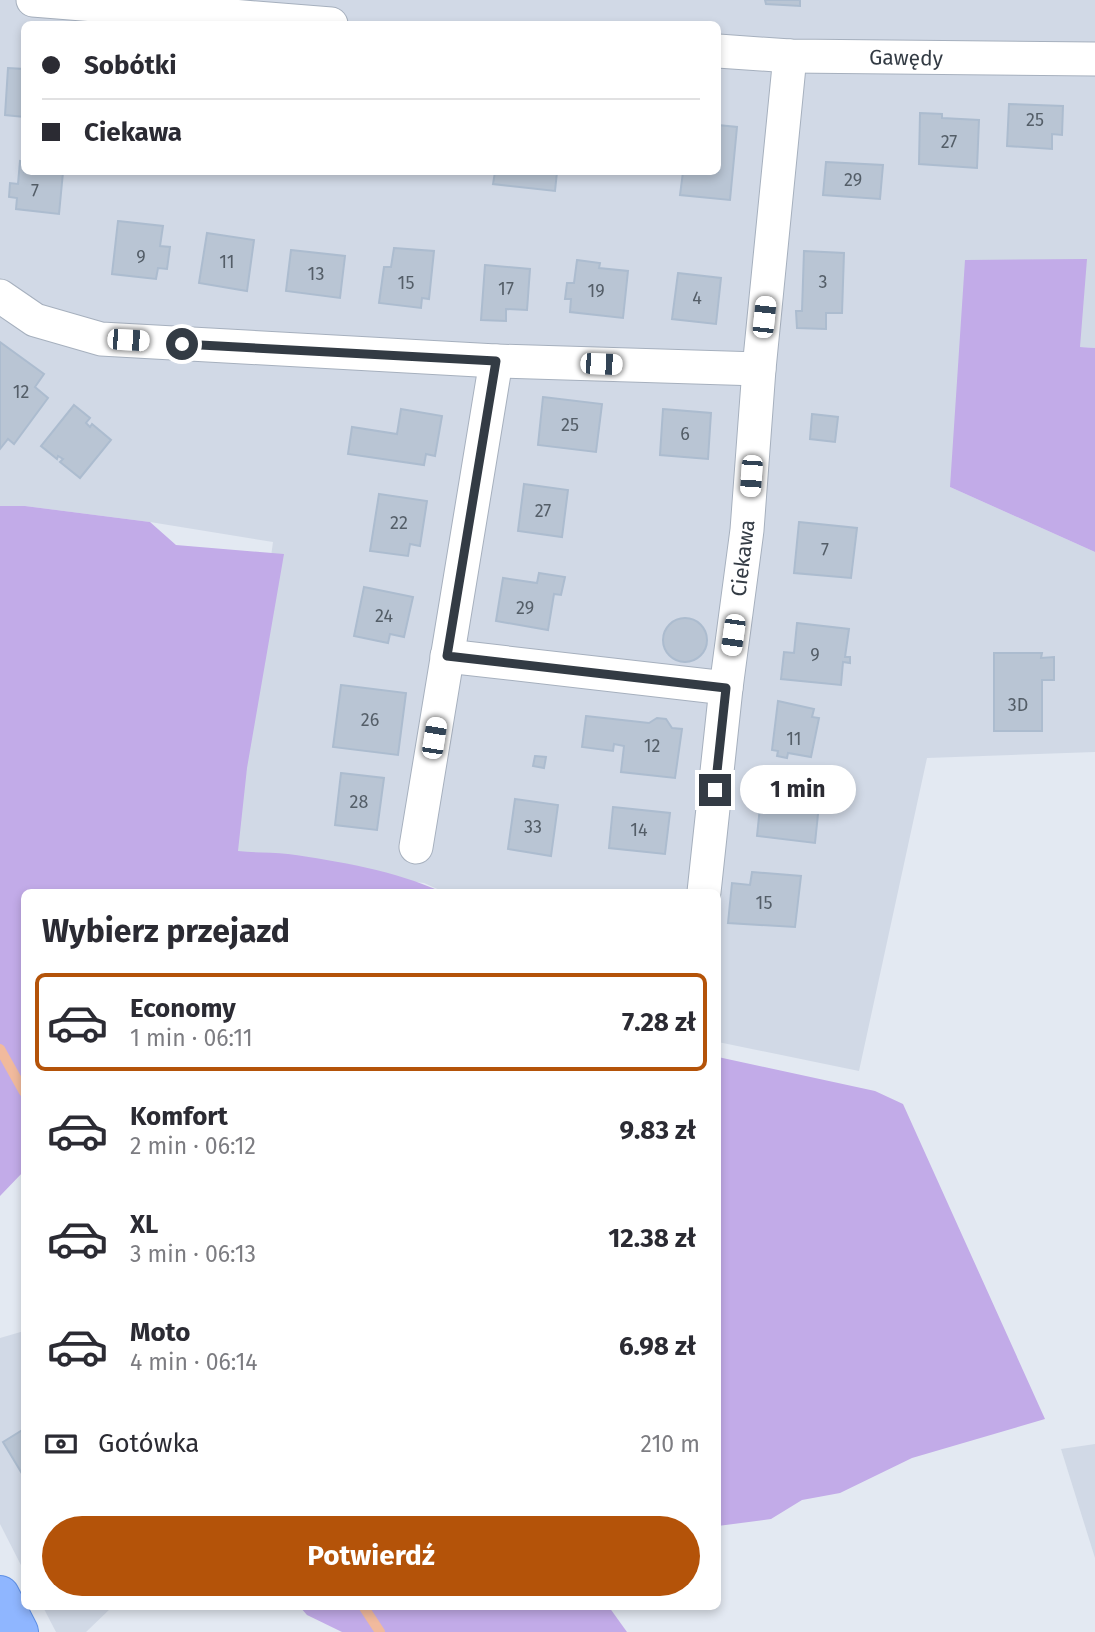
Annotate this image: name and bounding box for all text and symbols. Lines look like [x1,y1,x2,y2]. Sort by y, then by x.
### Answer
street label: Gawędy [869,44,944,72]
text: Sobótki [84,50,176,81]
house number: 25 [1026,109,1044,131]
text: Ciekawa [84,117,182,148]
house number: 27 [941,131,957,153]
house number: 29 [844,169,862,191]
house number: 7 [31,180,39,202]
house number: 9 [136,246,146,268]
house number: 11 [219,251,235,273]
house number: 13 [308,263,324,285]
house number: 3 [819,271,827,293]
house number: 15 [398,272,414,294]
house number: 17 [498,278,514,300]
house number: 19 [587,280,605,302]
house number: 4 [692,287,702,309]
car [752,295,777,339]
car [107,328,150,352]
route start [166,328,198,360]
car [580,353,623,375]
house number: 12 [13,381,29,403]
house number: 25 [561,414,579,436]
house number: 6 [680,423,690,445]
car [740,454,763,498]
house number: 27 [535,500,551,522]
house number: 22 [390,512,408,534]
street label: Ciekawa [725,518,761,598]
house number: 7 [821,539,829,561]
house number: 29 [516,597,534,619]
house number: 24 [375,605,393,627]
car [720,613,747,657]
house number: 9 [810,644,820,666]
house number: 3D [1008,694,1028,716]
house number: 26 [361,709,379,731]
car [421,716,448,760]
house number: 11 [786,728,802,750]
house number: 12 [644,735,660,757]
callout: 1 min [740,766,855,814]
route end [699,774,731,806]
text: 1 min [770,775,826,803]
house number: 28 [350,791,368,813]
house number: 33 [524,816,542,838]
house number: 14 [630,819,648,841]
house number: 15 [756,892,772,914]
text: Wybierz przejazd [42,912,290,950]
icon: car [46,991,109,1054]
text: Economy [130,993,236,1024]
text: 7.28 zł [622,1007,696,1038]
text: 1 min · 06:11 [130,1024,253,1052]
icon: car [46,1099,109,1162]
text: Komfort [130,1101,228,1132]
text: 9.83 zł [620,1115,696,1146]
text: 2 min · 06:12 [130,1132,256,1160]
icon: car [46,1207,109,1270]
text: XL [130,1209,158,1240]
text: 12.38 zł [608,1223,696,1254]
text: 3 min · 06:13 [130,1240,256,1268]
icon: car [46,1315,109,1378]
text: Moto [130,1317,190,1348]
text: 6.98 zł [619,1331,696,1362]
text: 4 min · 06:14 [130,1348,258,1376]
icon: cash [42,1425,80,1463]
text: Gotówka [98,1428,199,1459]
text: 210 m [641,1430,700,1458]
button: Potwierdź [42,1516,700,1596]

